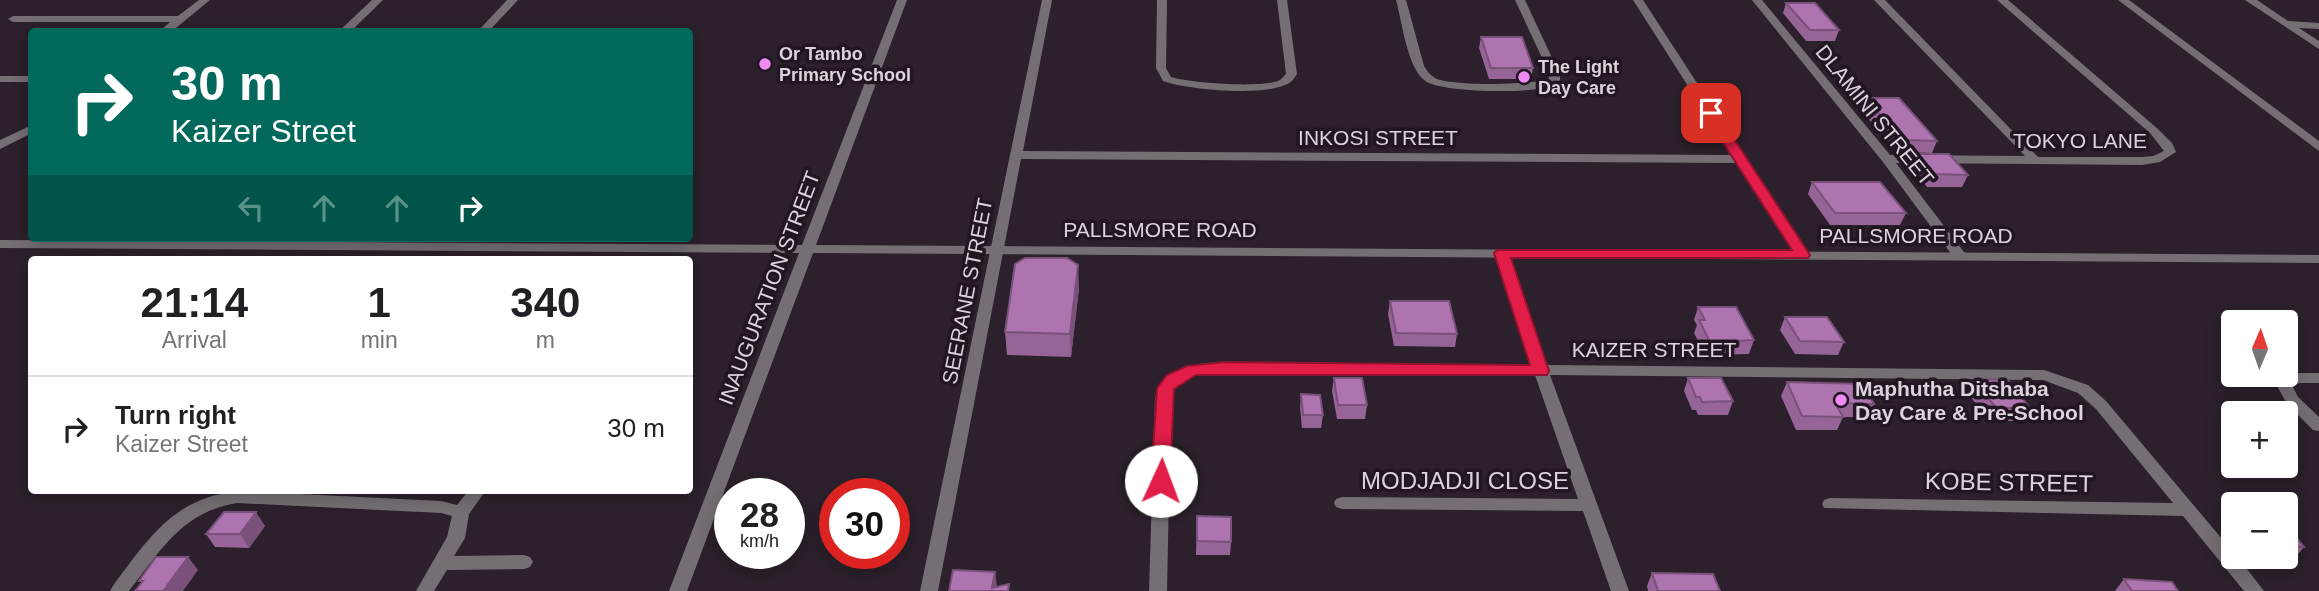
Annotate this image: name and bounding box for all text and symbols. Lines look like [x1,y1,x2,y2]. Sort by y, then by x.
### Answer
street label: DLAMINI STREET [1811,40,1939,190]
place label: Or Tambo Primary School [779,44,911,85]
icon: right [56,56,147,147]
text: 30 m [171,56,283,110]
marker: Or Tambo Primary School [757,56,773,72]
place label: The Light Day Care [1538,57,1619,98]
marker: The Light Day Care [1516,69,1532,85]
pin [1681,83,1741,143]
icon: arrive [1692,94,1730,132]
text: Kaizer Street [171,113,356,149]
street label: INKOSI STREET [1298,126,1458,149]
street label: TOKYO LANE [2013,129,2147,152]
street label: INAUGURATION STREET [714,168,824,408]
icon: left [232,189,270,227]
icon: ahead [305,189,343,227]
icon: ahead [378,189,416,227]
icon: right [451,189,489,227]
street label: SEERANE STREET [938,196,996,386]
street label: PALLSMORE ROAD [1063,218,1257,241]
street label: PALLSMORE ROAD [1819,224,2013,247]
text: 21:14 [141,279,248,326]
text: 1 [367,279,391,326]
text: 340 [510,279,580,326]
north arrow [2221,310,2298,387]
map controls [2221,310,2298,569]
text: Arrival [162,327,227,353]
text: min [361,327,398,353]
text: m [536,327,555,353]
street label: KAIZER STREET [1572,338,1736,361]
place label: Maphutha Ditshaba Day Care & Pre-School [1855,377,2084,424]
marker: Maphutha Ditshaba Day Care & Pre-School [1833,392,1849,408]
text: Turn right [115,400,236,430]
button: + [2221,401,2298,478]
icon: right [56,410,94,448]
text: 30 m [607,413,665,443]
text: Kaizer Street [115,431,248,457]
position arrow [1124,444,1198,518]
street label: MODJADJI CLOSE [1361,467,1569,494]
street label: KOBE STREET [1925,467,2094,497]
speed limit sign: 30 [819,478,910,569]
button: − [2221,492,2298,569]
text: 28 [740,495,779,534]
text: km/h [740,531,779,551]

